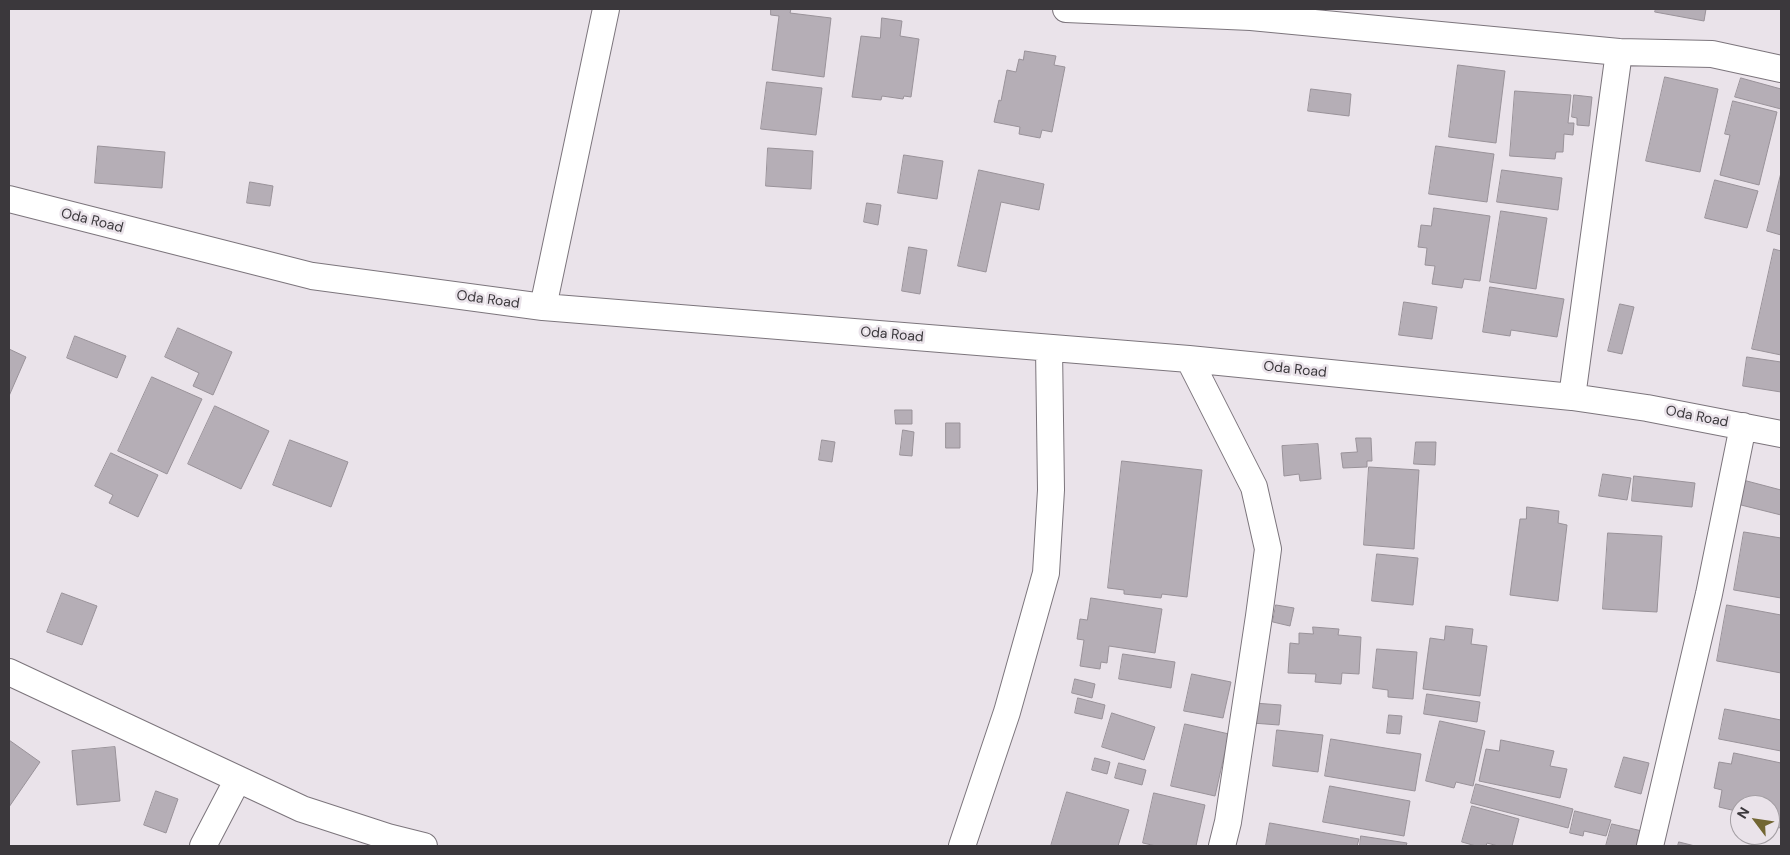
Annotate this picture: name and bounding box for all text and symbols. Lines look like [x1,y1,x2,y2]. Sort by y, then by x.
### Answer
street label: Oda Road [59,205,125,237]
street label: Oda Road [455,287,521,313]
street label: Oda Road [860,324,924,346]
street label: Oda Road [1263,358,1327,382]
street label: Oda Road [1664,403,1730,431]
north arrow [1730,795,1780,845]
text: N [1733,804,1753,822]

